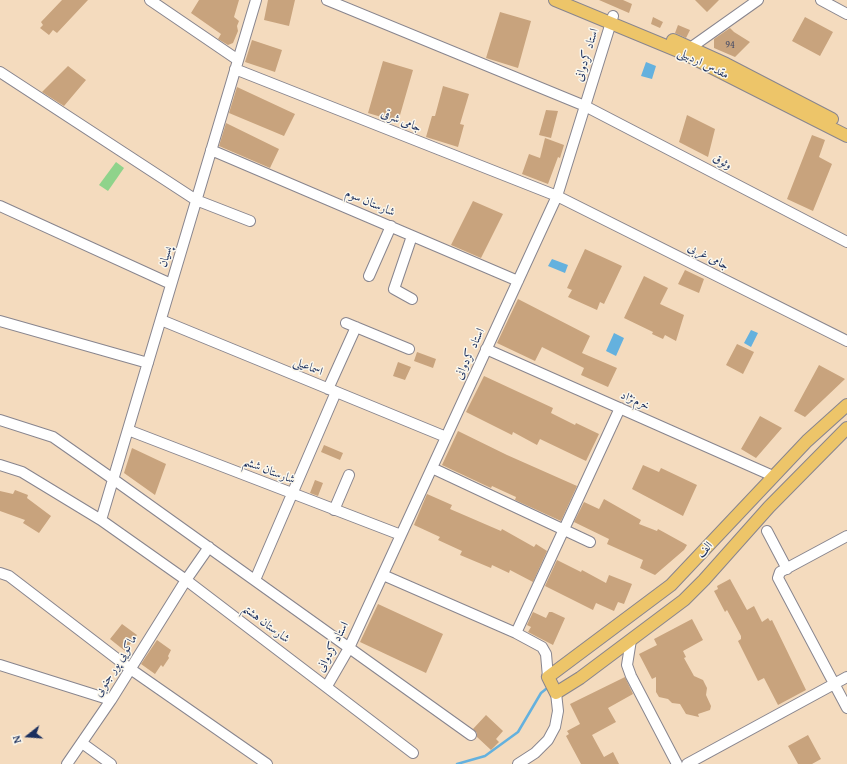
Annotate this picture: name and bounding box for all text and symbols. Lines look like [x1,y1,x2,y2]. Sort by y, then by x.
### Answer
street label: استاد کردوانی [572,27,602,83]
house number: 94 [725,39,735,51]
street label: مقدس اردبیلی [675,45,731,83]
street label: جامی شرقی [379,106,423,136]
street label: وثوق [710,151,734,173]
street label: شارستان سوم [343,186,397,220]
street label: جامی غربی [685,241,731,273]
street label: پسیان [156,245,176,269]
street label: استاد کردوانی [452,326,488,382]
street label: اسماعیلی [291,355,325,379]
street label: خرم‌نژاد [618,388,652,414]
street label: شارستان ششم [241,455,297,487]
street label: الف [694,539,716,561]
street label: شارستان هشتم [240,602,292,646]
street label: استاد کردوانی [314,619,352,675]
street label: ماکویی‌ پور جنوبی [91,632,141,700]
north arrow [8,716,48,756]
text: N [8,734,25,745]

